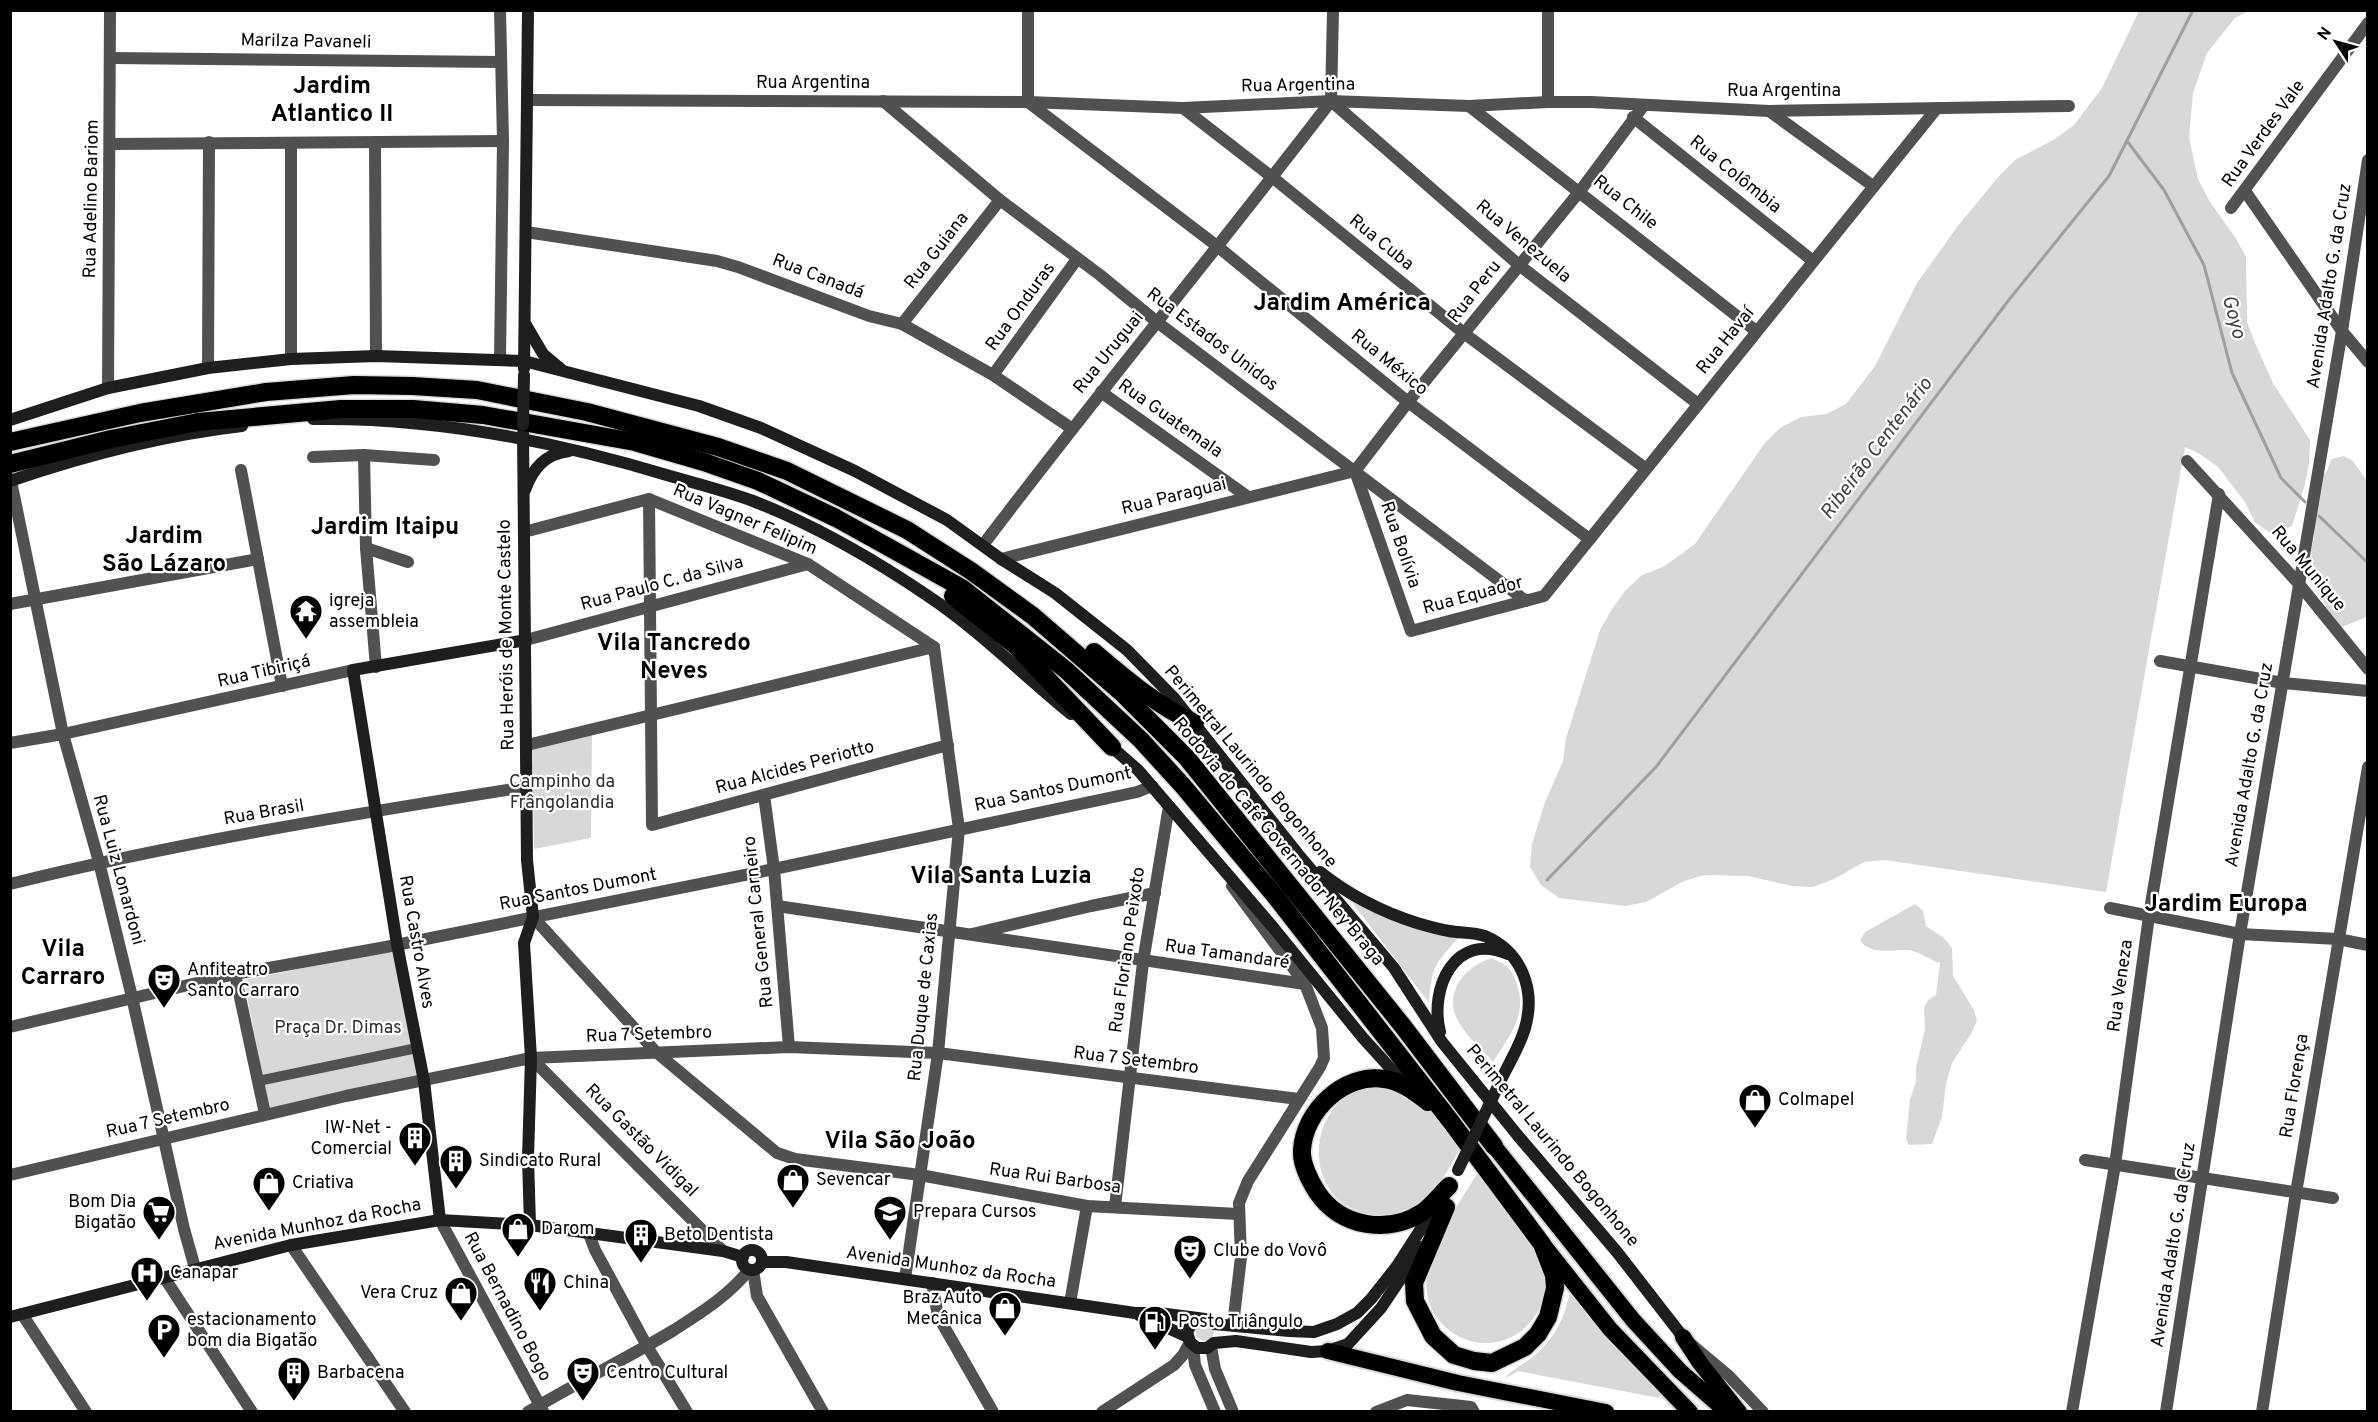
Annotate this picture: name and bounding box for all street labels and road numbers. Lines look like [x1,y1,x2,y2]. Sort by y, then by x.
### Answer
street label: Marilza Pavaneli [240,29,372,55]
street label: Rua Argentina [756,72,870,95]
street label: Rua Argentina [1241,74,1355,98]
street label: Rua Verdes Vale [2217,76,2311,192]
street label: Rua Argentina [1727,80,1841,103]
street label: Rua Adelino Bariom [79,119,105,279]
street label: Rua Colômbia [1684,131,1786,219]
street label: Rua Chile [1588,170,1662,236]
street label: Avenida Adalto G. da Cruz [2302,182,2358,390]
street label: Rua Venezuela [1471,195,1575,289]
street label: Rua Guiana [900,208,974,294]
street label: Rua Cuba [1344,210,1418,276]
street label: Rua Canadá [769,249,867,305]
street label: Rua Peru [1443,256,1507,328]
street label: Rua Onduras [981,258,1061,356]
street label: Rua Estados Unidos [1142,283,1282,397]
street label: Rua Havaí [1692,302,1761,379]
street label: Rua Uruguai [1069,307,1149,399]
street label: Rua México [1346,325,1432,401]
street label: Rua Guatemala [1113,374,1227,464]
street label: Rua Paraguai [1119,473,1229,521]
street label: Rua Vagner Felipim [669,479,821,561]
street label: Rua Bolívia [1374,499,1426,591]
street label: Rua Heróis de Monte Castelo [493,519,521,751]
street label: Rua Munique [2265,521,2351,617]
street label: Rua Paulo C. da Silva [578,551,746,617]
street label: Rua Equador [1420,572,1526,620]
street label: Rua Tibiriçá [215,650,313,694]
street label: Perimetral Laurindo Bogonhone [1158,661,1342,873]
street label: Avenida Adalto G. da Cruz [2221,661,2279,869]
street label: Rodovia do Café Governador Ney Braga [1167,713,1389,971]
street label: Rua Alcides Periotto [713,736,877,800]
street label: Rua Santos Dumont [972,762,1134,818]
street label: Rua Luiz Lonardoni [87,792,149,948]
street label: Rua Brasil [222,795,306,831]
street label: Rua General Carneiro [739,835,779,1009]
street label: Rua Santos Dumont [497,863,659,917]
street label: Rua Floriano Peixoto [1105,866,1151,1034]
street label: Rua Castro Alves [393,873,439,1011]
street label: Rua Duque de Caxias [904,912,944,1082]
street label: Rua Tamandaré [1163,935,1291,975]
street label: Rua Veneza [2103,938,2139,1034]
street label: Rua 7 Setembro [586,1021,712,1049]
street label: Rua Florença [2275,1032,2315,1140]
street label: Perimetral Laurindo Bogonhone [1460,1040,1644,1252]
street label: Rua 7 Setembro [1072,1042,1200,1080]
street label: Rua Gastão Vidigal [580,1080,702,1202]
street label: Rua 7 Setembro [104,1094,232,1144]
street label: Avenida Adalto G. da Cruz [2146,1141,2202,1349]
street label: Rua Rui Barbosa [988,1158,1122,1200]
street label: Avenida Munhoz da Rocha [211,1194,423,1256]
street label: Rua Bernadino Bogo [458,1228,556,1386]
street label: Avenida Munhoz da Rocha [845,1242,1057,1294]

